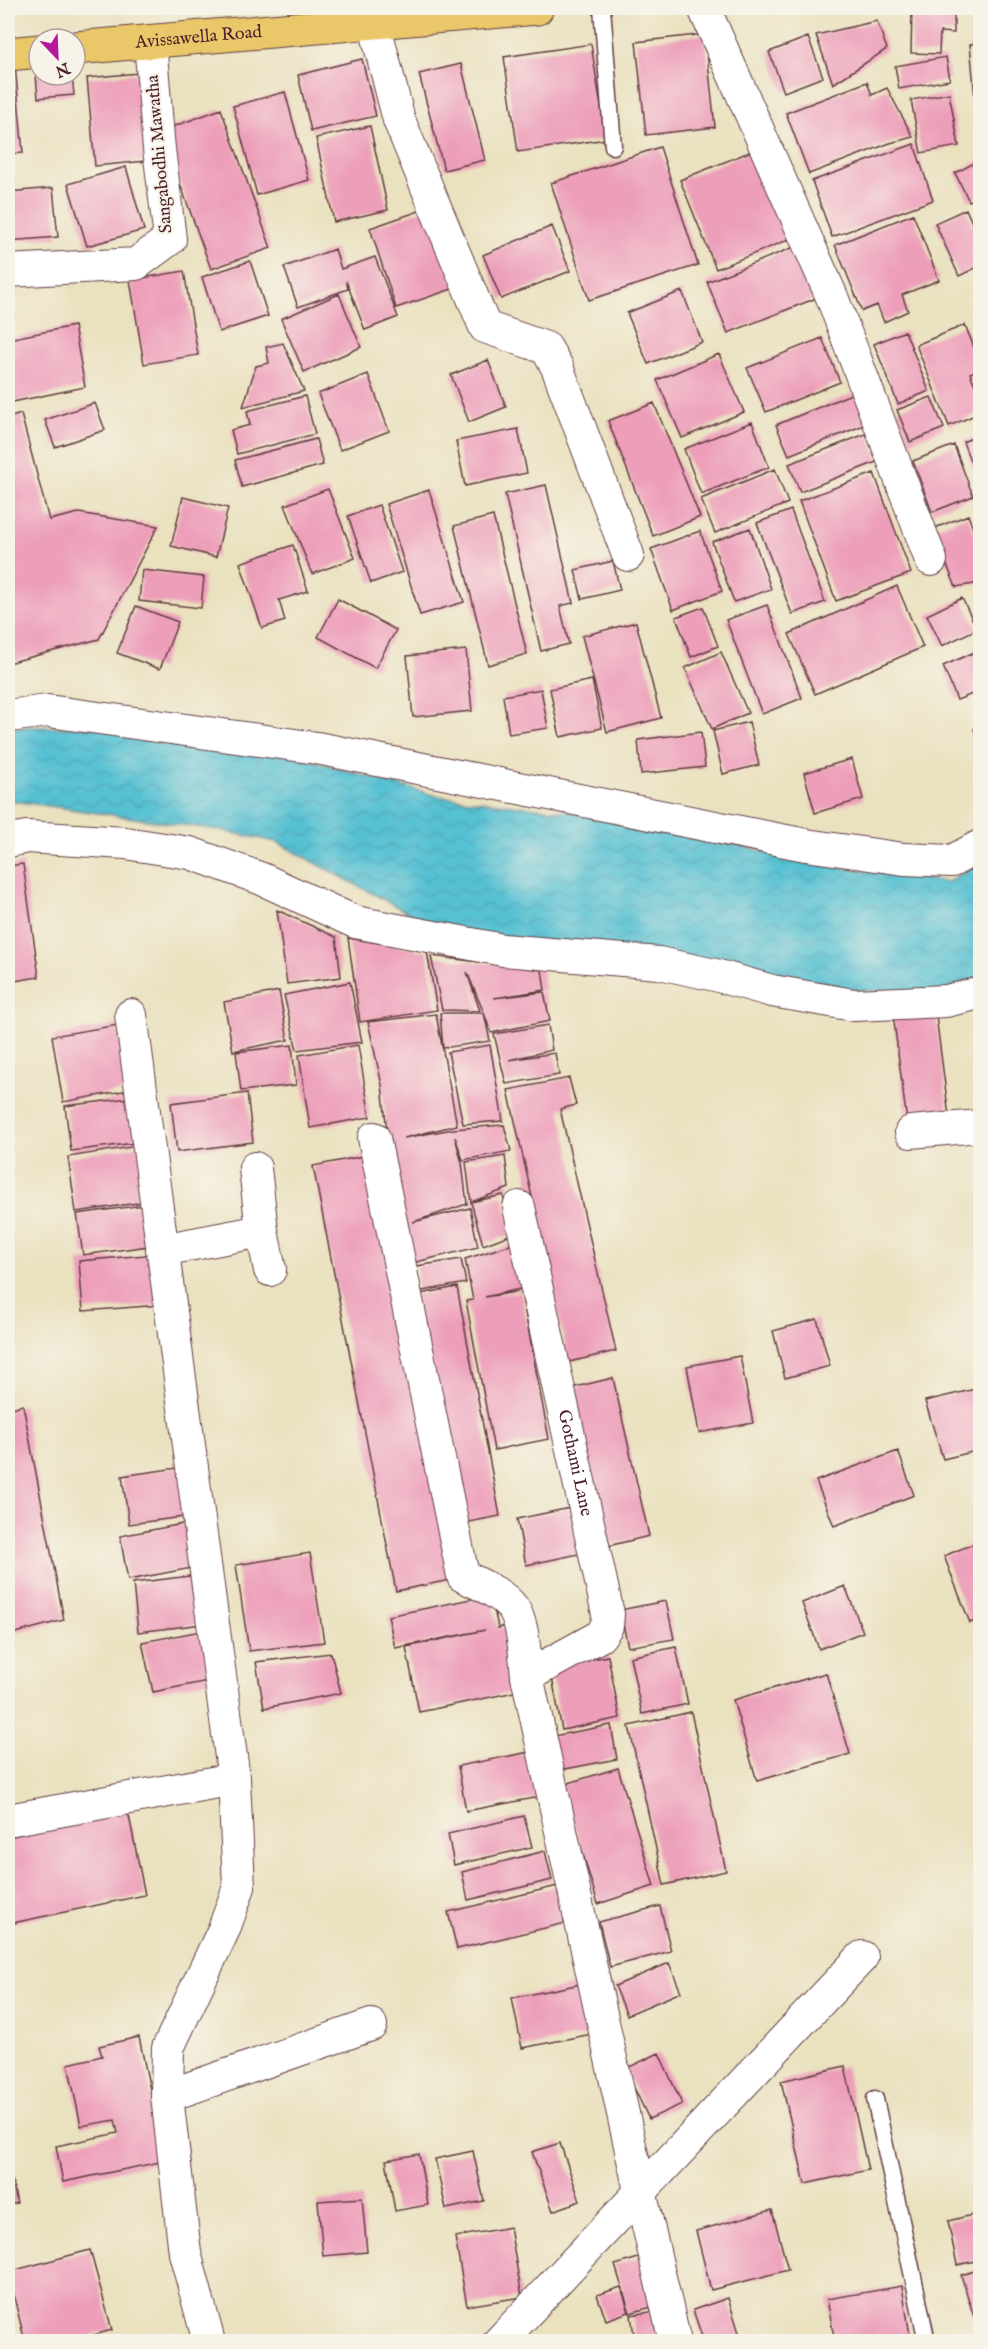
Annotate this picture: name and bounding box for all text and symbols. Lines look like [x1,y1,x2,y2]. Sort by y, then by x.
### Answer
street label: Avissawella Road [133,20,263,54]
north arrow [27,27,87,87]
text: N [52,57,73,81]
street label: Sangabodhi Mawatha [142,74,178,234]
street label: Gothami Lane [552,1407,598,1518]

